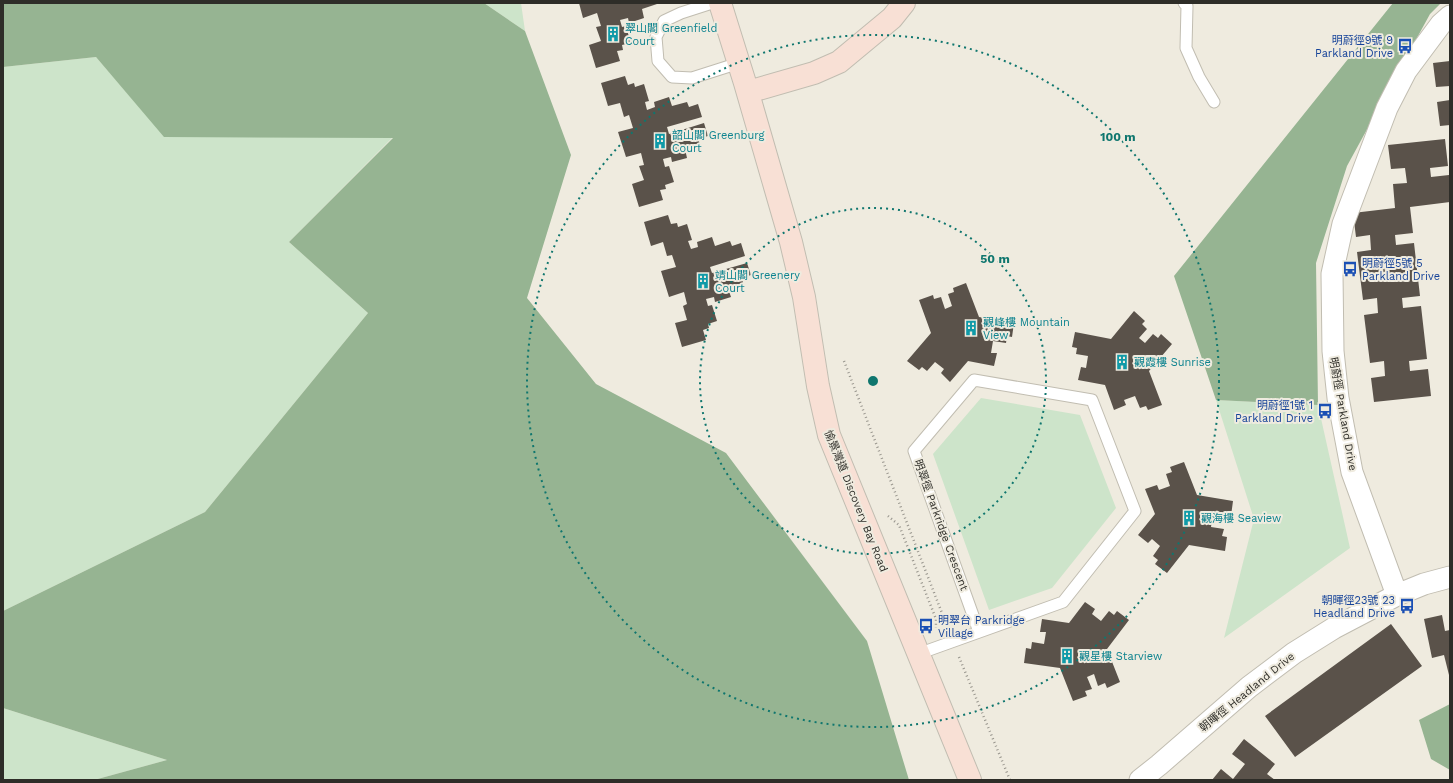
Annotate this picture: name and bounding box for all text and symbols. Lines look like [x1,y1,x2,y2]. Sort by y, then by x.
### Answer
place label: 翠山閣 Greenfield Court [625,22,717,48]
building icon: 翠山閣 Greenfield Court [604,25,622,43]
place label: 明蔚徑9號 9 Parkland Drive [1315,34,1393,60]
bus stop icon: 明蔚徑9號 9 Parkland Drive [1396,37,1414,55]
place label: 韶山閣 Greenburg Court [672,129,764,155]
text: 100 m [1100,130,1136,144]
building icon: 韶山閣 Greenburg Court [651,132,669,150]
text: 50 m [980,252,1010,266]
place label: 明蔚徑5號 5 Parkland Drive [1362,257,1440,283]
bus stop icon: 明蔚徑5號 5 Parkland Drive [1341,260,1359,278]
place label: 靖山閣 Greenery Court [715,269,800,295]
building icon: 靖山閣 Greenery Court [694,272,712,290]
place label: 觀峰樓 Mountain View [983,316,1070,342]
building icon: 觀峰樓 Mountain View [962,319,980,337]
building icon: 觀霞樓 Sunrise [1113,353,1131,371]
place label: 觀霞樓 Sunrise [1134,356,1211,369]
street label: 明蔚徑 Parkland Drive [1327,356,1359,472]
centre of rings [866,374,880,388]
place label: 明蔚徑1號 1 Parkland Drive [1235,399,1313,425]
bus stop icon: 明蔚徑1號 1 Parkland Drive [1316,402,1334,420]
street label: 愉景灣道 Discovery Bay Road [822,428,890,574]
street label: 明翠徑 Parkridge Crescent [911,458,971,593]
building icon: 觀海樓 Seaview [1180,509,1198,527]
place label: 觀海樓 Seaview [1201,512,1281,525]
place label: 朝暉徑23號 23 Headland Drive [1313,594,1395,620]
bus stop icon: 朝暉徑23號 23 Headland Drive [1398,597,1416,615]
place label: 明翠台 Parkridge Village [938,614,1025,640]
bus stop icon: 明翠台 Parkridge Village [917,617,935,635]
building icon: 觀星樓 Starview [1058,647,1076,665]
place label: 觀星樓 Starview [1079,650,1162,663]
street label: 朝暉徑 Headland Drive [1197,650,1297,734]

